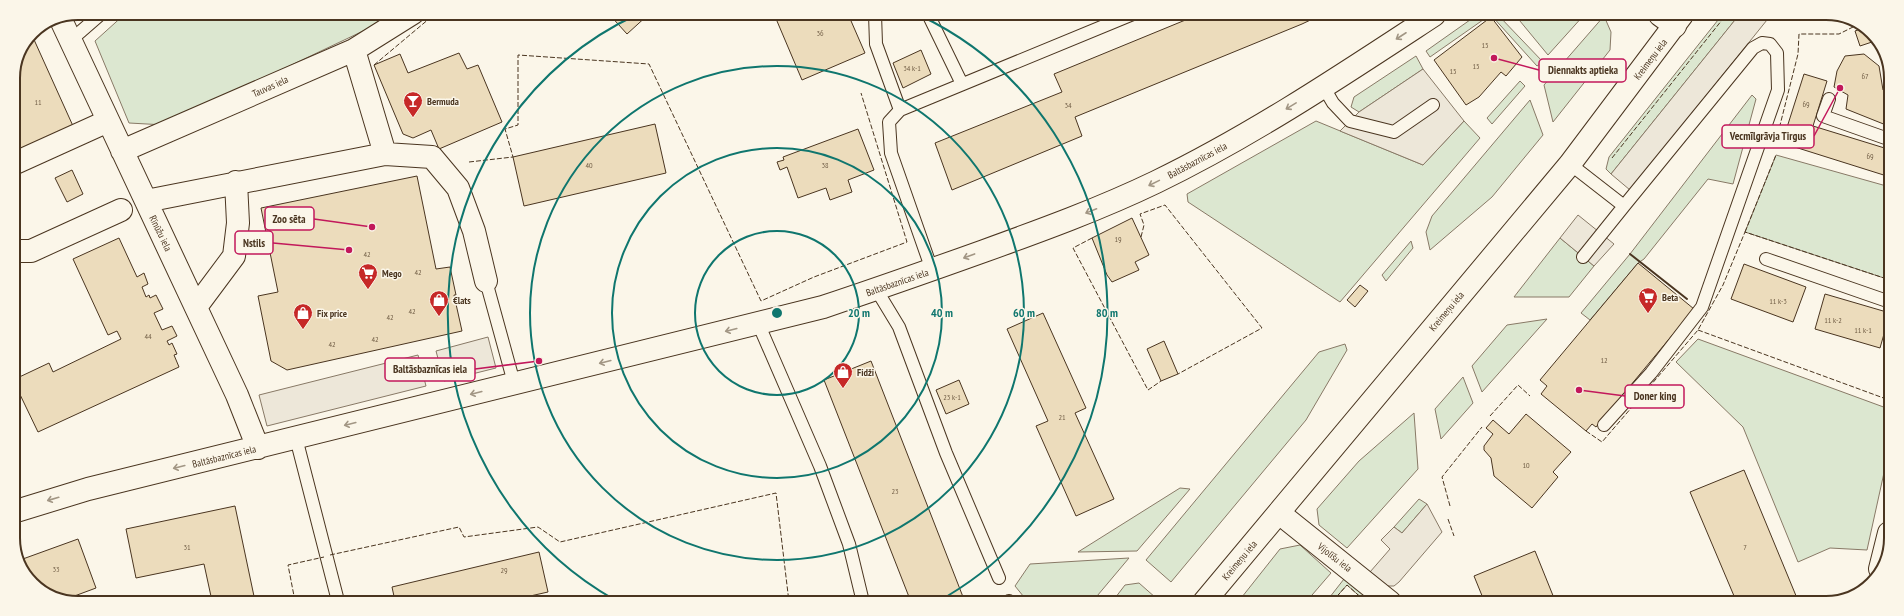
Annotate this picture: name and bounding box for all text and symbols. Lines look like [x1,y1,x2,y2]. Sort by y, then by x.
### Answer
house number: 36 [816,28,824,38]
one-way arrow [1396,32,1407,40]
street label: Kreimeņu iela [1631,36,1670,82]
house number: 15 [1481,40,1489,50]
callout: Diennakts aptieka [1539,59,1626,82]
house number: 15 [1472,61,1480,71]
house number: 34 k-1 [903,63,921,73]
text: Diennakts aptieka [1548,63,1619,77]
house number: 15 [1449,66,1457,76]
house number: 67 [1861,71,1869,81]
street label: Tauvas iela [250,73,290,100]
bar icon: Bermuda [402,90,424,118]
place label: Bermuda [427,95,459,108]
house number: 11 [34,97,42,107]
house number: 69 [1802,99,1810,109]
house number: 34 [1064,100,1072,110]
one-way arrow [1286,102,1297,110]
callout: Vecmīlgrāvja Tirgus [1722,125,1814,148]
text: Vecmīlgrāvja Tirgus [1729,129,1806,143]
street label: Baltāsbaznīcas iela [1165,139,1229,182]
house number: 69 [1866,151,1874,161]
house number: 40 [585,160,593,170]
house number: 38 [821,160,829,170]
one-way arrow [1148,180,1160,187]
callout: Zoo sēta [265,207,314,230]
one-way arrow [1085,207,1097,215]
text: Zoo sēta [273,212,306,226]
street label: Rīnūžu iela [146,213,175,253]
callout: Nstils [235,231,273,254]
house number: 19 [1114,234,1122,244]
text: Nstils [243,236,265,250]
house number: 42 [363,249,371,259]
one-way arrow [964,253,976,261]
supermarket icon: Mego [357,262,379,290]
street label: Baltāsbaznīcas iela [864,266,930,299]
place label: Mego [382,267,402,280]
house number: 42 [414,267,422,277]
supermarket icon: Beta [1637,286,1659,314]
shop icon: €lats [428,289,450,317]
street label: Kreimeņu iela [1426,289,1467,334]
place label: Beta [1662,291,1678,304]
place label: €lats [453,294,471,307]
house number: 11 k-3 [1769,296,1787,306]
shop icon: Fix price [292,302,314,330]
text: 20 m [848,305,870,320]
text: 40 m [931,305,953,320]
text: 60 m [1013,305,1035,320]
text: 80 m [1096,305,1118,320]
house number: 42 [408,306,416,316]
centre of rings [770,306,784,320]
place label: Fix price [317,307,347,320]
house number: 42 [386,312,394,322]
house number: 11 k-2 [1824,315,1842,325]
house number: 11 k-1 [1854,325,1872,335]
one-way arrow [724,326,737,334]
house number: 44 [144,331,152,341]
house number: 42 [371,334,379,344]
house number: 42 [328,339,336,349]
house number: 12 [1600,355,1608,365]
callout: Baltāsbaznīcas iela [385,358,475,381]
one-way arrow [598,358,611,366]
shop icon: Fidži [832,361,854,389]
text: Baltāsbaznīcas iela [393,362,468,376]
place label: Fidži [857,366,874,379]
callout: Doner king [1625,385,1684,408]
text: Doner king [1634,389,1676,403]
one-way arrow [470,390,483,397]
house number: 23 k-1 [943,392,961,402]
house number: 21 [1058,412,1066,422]
one-way arrow [344,421,357,429]
street label: Baltāsbaznīcas iela [191,442,257,471]
house number: 10 [1522,460,1530,470]
one-way arrow [173,463,186,471]
house number: 23 [891,486,899,496]
one-way arrow [47,496,60,503]
street label: Kreimeņu iela [1219,538,1260,583]
street label: Vijolīšu iela [1314,539,1355,575]
house number: 31 [183,542,191,552]
house number: 7 [1743,542,1747,552]
house number: 33 [52,564,60,574]
house number: 29 [500,565,508,575]

